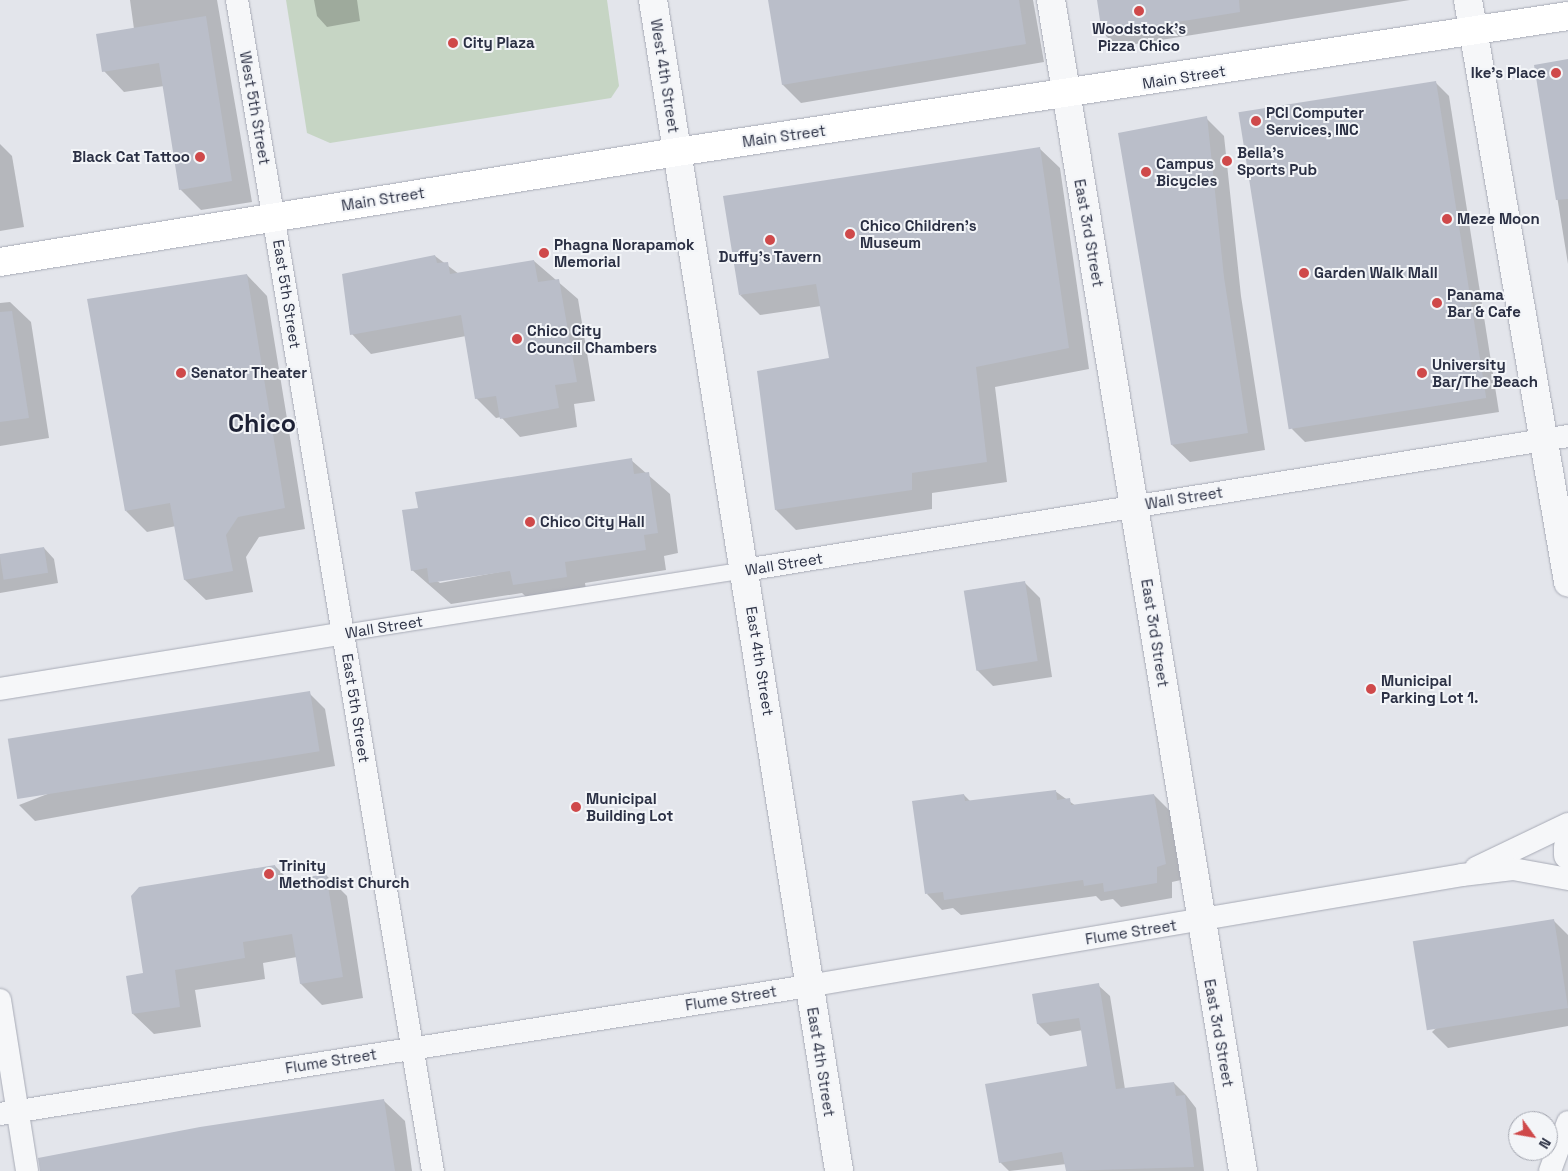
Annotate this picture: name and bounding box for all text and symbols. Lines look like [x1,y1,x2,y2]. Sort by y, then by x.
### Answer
marker: Woodstock's Pizza Chico [1133,5,1145,17]
street label: West 4th Street [647,18,683,134]
place label: Woodstock's Pizza Chico [1092,19,1186,54]
place label: City Plaza [463,34,535,52]
marker: City Plaza [447,37,459,49]
street label: West 5th Street [236,50,274,166]
street label: Main Street [1141,62,1227,92]
place label: Ike's Place [1471,64,1546,82]
marker: Ike's Place [1550,67,1562,79]
place label: PCI Computer Services, INC [1266,103,1364,138]
marker: PCI Computer Services, INC [1250,115,1262,127]
street label: Main Street [741,121,827,151]
place label: Bella's Sports Pub [1237,143,1317,178]
place label: Black Cat Tattoo [72,148,190,166]
marker: Black Cat Tattoo [194,151,206,163]
place label: Campus Bicycles [1156,154,1217,189]
marker: Bella's Sports Pub [1221,155,1233,167]
marker: Campus Bicycles [1140,166,1152,178]
street label: East 3rd Street [1071,178,1107,288]
street label: Main Street [340,184,426,214]
place label: Meze Moon [1457,210,1540,228]
marker: Meze Moon [1441,213,1453,225]
place label: Chico Children's Museum [860,216,977,251]
marker: Chico Children's Museum [844,228,856,240]
marker: Duffy's Tavern [764,234,776,246]
place label: Phagna Norapamok Memorial [554,235,694,270]
street label: East 5th Street [269,238,305,350]
marker: Phagna Norapamok Memorial [538,247,550,259]
place label: Duffy's Tavern [718,248,822,266]
place label: Garden Walk Mall [1314,264,1438,282]
marker: Garden Walk Mall [1298,267,1310,279]
place label: Panama Bar & Cafe [1447,285,1521,320]
marker: Panama Bar & Cafe [1431,297,1443,309]
place label: Chico City Council Chambers [527,321,657,356]
marker: Chico City Council Chambers [511,333,523,345]
place label: University Bar/The Beach [1432,355,1538,390]
place label: Senator Theater [191,364,308,382]
marker: Senator Theater [175,367,187,379]
marker: University Bar/The Beach [1416,367,1428,379]
district label: Chico [228,408,296,438]
street label: Wall Street [1144,483,1224,513]
place label: Chico City Hall [540,513,645,531]
marker: Chico City Hall [524,516,536,528]
street label: Wall Street [744,549,824,579]
street label: East 3rd Street [1138,578,1172,688]
street label: East 4th Street [742,605,778,717]
street label: Wall Street [344,612,424,642]
street label: East 5th Street [338,652,374,764]
place label: Municipal Parking Lot 1. [1381,671,1479,706]
marker: Municipal Parking Lot 1. [1365,683,1377,695]
place label: Municipal Building Lot [586,789,673,824]
marker: Municipal Building Lot [570,801,582,813]
place label: Trinity Methodist Church [279,856,410,891]
marker: Trinity Methodist Church [263,868,275,880]
street label: Flume Street [1084,916,1178,948]
street label: East 3rd Street [1201,978,1237,1088]
street label: Flume Street [684,982,778,1014]
street label: East 4th Street [803,1006,839,1118]
street label: Flume Street [284,1045,378,1077]
north arrow [1508,1111,1558,1161]
text: N [1535,1135,1555,1152]

